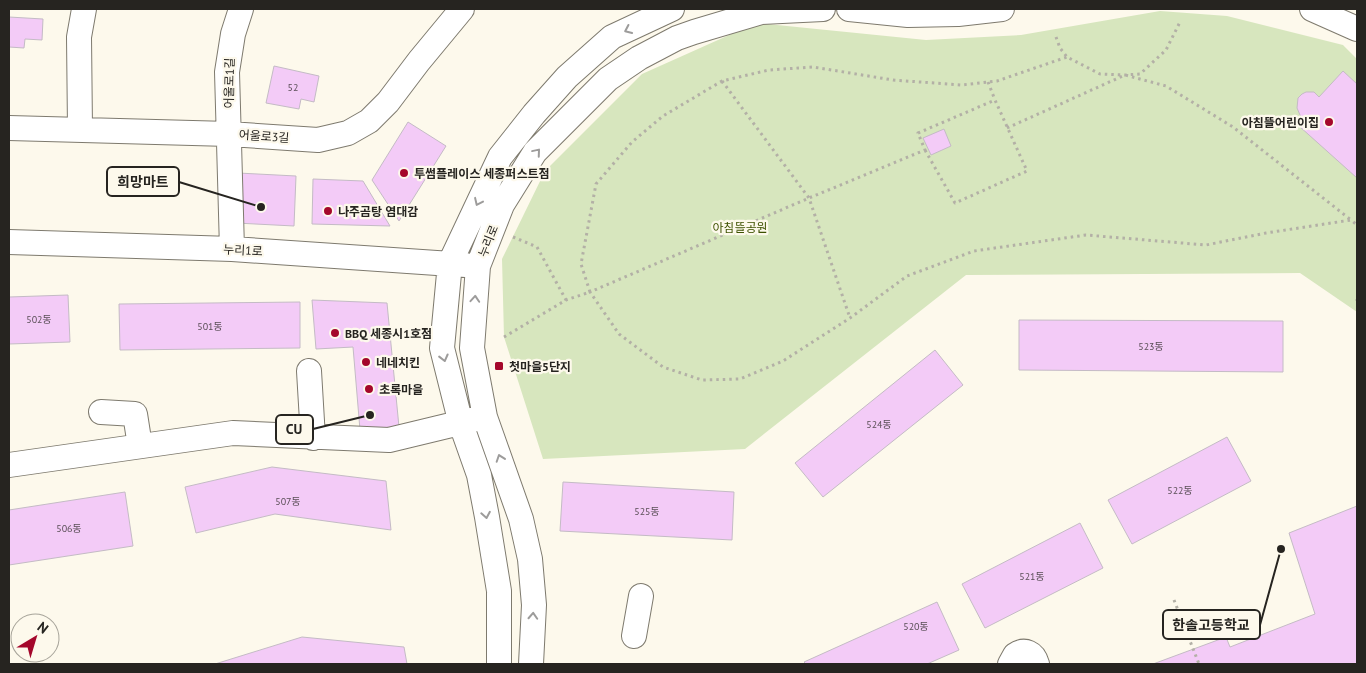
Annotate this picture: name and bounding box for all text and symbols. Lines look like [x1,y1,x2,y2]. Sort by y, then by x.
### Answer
one-way arrow [624,23,633,34]
street label: 어울로1길 [221,58,237,108]
house number: 52 [288,81,298,94]
place label: 아침뜰어린이집 [1242,115,1319,130]
marker: 아침뜰어린이집 [1323,116,1335,128]
street label: 어울로3길 [238,127,290,145]
one-way arrow [531,148,540,157]
place label: 투썸플레이스 세종퍼스트점 [414,166,550,181]
callout: 희망마트 [107,167,179,196]
marker: 투썸플레이스 세종퍼스트점 [398,167,410,179]
text: 희망마트 [117,173,169,191]
one-way arrow [474,197,485,206]
place label: 나주곰탕 염대감 [338,204,418,219]
marker: 나주곰탕 염대감 [322,205,334,217]
park label: 아침뜰공원 [712,220,768,235]
street label: 누리로 [475,223,501,259]
street label: 누리1로 [223,241,263,259]
one-way arrow [470,295,481,303]
house number: 502동 [26,313,52,326]
house number: 501동 [197,320,223,333]
place label: BBQ 세종시1호점 [345,326,432,341]
marker: BBQ 세종시1호점 [329,327,341,339]
house number: 523동 [1138,340,1164,353]
one-way arrow [439,353,449,361]
place label: 네네치킨 [376,355,420,370]
marker: 네네치킨 [360,356,372,368]
place label: 첫마을5단지 [509,359,571,374]
marker: 첫마을5단지 [493,360,505,372]
place label: 초록마을 [379,382,423,397]
marker: 초록마을 [363,383,375,395]
callout: CU [276,415,313,444]
house number: 524동 [866,418,892,431]
text: CU [286,420,302,438]
one-way arrow [495,454,505,463]
house number: 522동 [1167,484,1193,497]
house number: 507동 [275,495,301,508]
house number: 525동 [634,505,660,518]
one-way arrow [481,510,491,519]
house number: 506동 [56,522,82,535]
house number: 521동 [1019,570,1045,583]
callout: 한솔고등학교 [1163,610,1260,639]
one-way arrow [528,611,539,619]
north arrow [10,613,60,663]
text: 한솔고등학교 [1172,616,1250,634]
text: N [34,618,52,638]
house number: 520동 [903,620,929,633]

